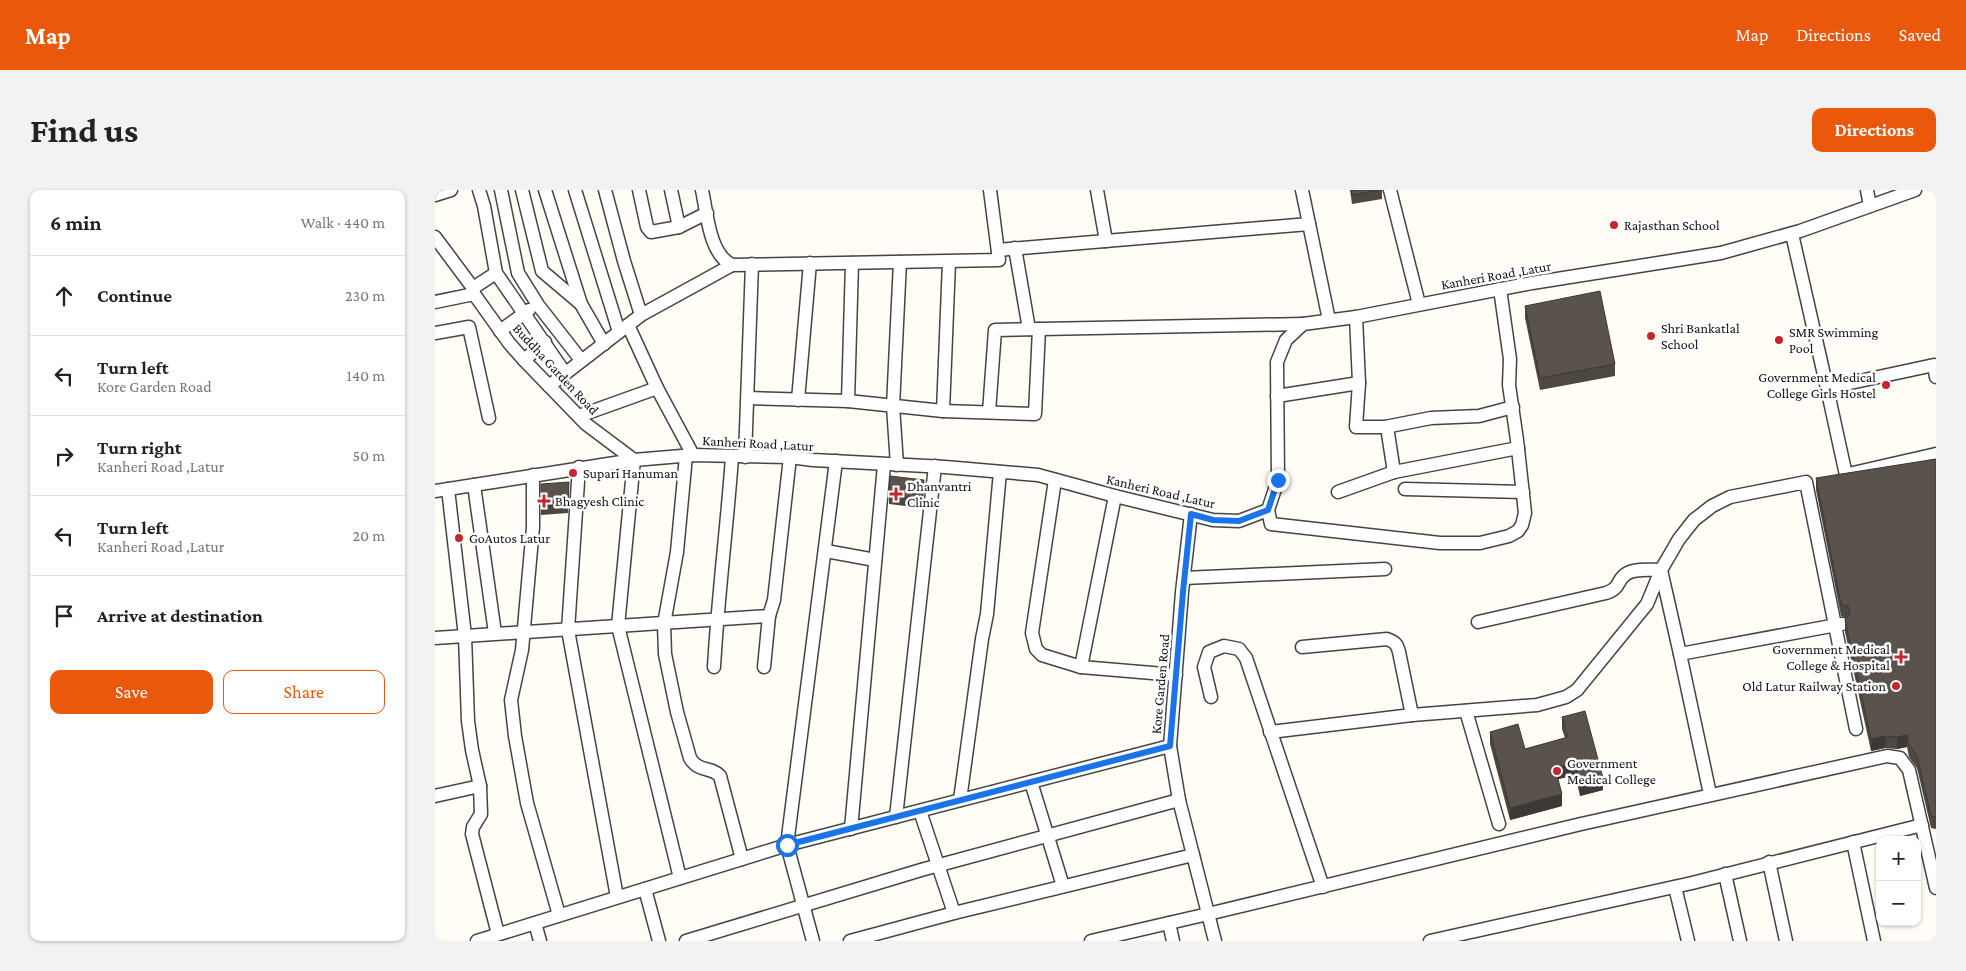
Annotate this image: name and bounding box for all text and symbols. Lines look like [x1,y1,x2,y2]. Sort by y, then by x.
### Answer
text: Map [25,22,71,49]
text: Map [1736,25,1768,45]
text: Directions [1796,25,1871,45]
text: Saved [1899,25,1941,45]
button: Directions [1812,108,1936,152]
text: Find us [30,111,138,150]
text: 6 min [50,211,101,235]
text: Walk · 440 m [301,214,385,231]
place label: Rajasthan School [1624,217,1720,234]
marker: Rajasthan School [1608,219,1620,231]
street label: Kanheri Road ,Latur [1440,257,1552,293]
icon: ahead [50,282,78,310]
text: Continue [97,285,172,306]
text: 230 m [345,287,385,304]
street label: Buddha Garden Road [510,320,603,418]
place label: Shri Bankatlal School [1661,320,1740,352]
place label: SMR Swimming Pool [1789,324,1879,356]
marker: Shri Bankatlal School [1645,330,1657,342]
marker: SMR Swimming Pool [1773,334,1785,346]
text: Turn left [97,357,169,378]
icon: left [50,362,78,390]
text: 140 m [347,367,385,384]
place label: Government Medical College Girls Hostel [1758,369,1876,401]
text: Kore Garden Road [97,378,212,395]
marker: Government Medical College Girls Hostel [1880,379,1892,391]
street label: Kanheri Road ,Latur [702,432,814,454]
text: Turn right [97,437,182,458]
icon: right [50,442,78,470]
text: 50 m [353,447,385,464]
text: Kanheri Road ,Latur [97,458,224,475]
place label: Supari Hanuman [583,465,678,481]
marker: Supari Hanuman [567,467,579,479]
route end [1267,469,1290,492]
street label: Kanheri Road ,Latur [1105,471,1217,511]
place label: Dhanvantri Clinic [907,478,972,510]
marker: Dhanvantri Clinic [889,487,903,501]
place label: Bhagyesh Clinic [555,493,644,509]
marker: Bhagyesh Clinic [537,494,551,508]
text: Turn left [97,517,169,538]
icon: left [50,522,78,550]
text: 20 m [352,527,385,544]
place label: GoAutos Latur [469,530,550,546]
marker: GoAutos Latur [453,532,465,544]
text: Kanheri Road ,Latur [97,538,224,555]
icon: arrive [50,602,78,630]
text: Arrive at destination [97,605,263,626]
street label: Kore Garden Road [1148,633,1172,735]
place label: Government Medical College & Hospital [1772,641,1890,673]
marker: Government Medical College & Hospital [1894,650,1908,664]
button: Save [50,670,213,714]
button: Share [223,670,385,714]
place label: Old Latur Railway Station [1742,678,1886,694]
marker: Old Latur Railway Station [1890,680,1902,692]
place label: Government Medical College [1567,755,1656,787]
marker: Government Medical College [1551,765,1563,777]
route start [776,834,799,857]
map controls [1876,836,1921,926]
button: + [1876,836,1921,881]
button: − [1876,881,1921,926]

